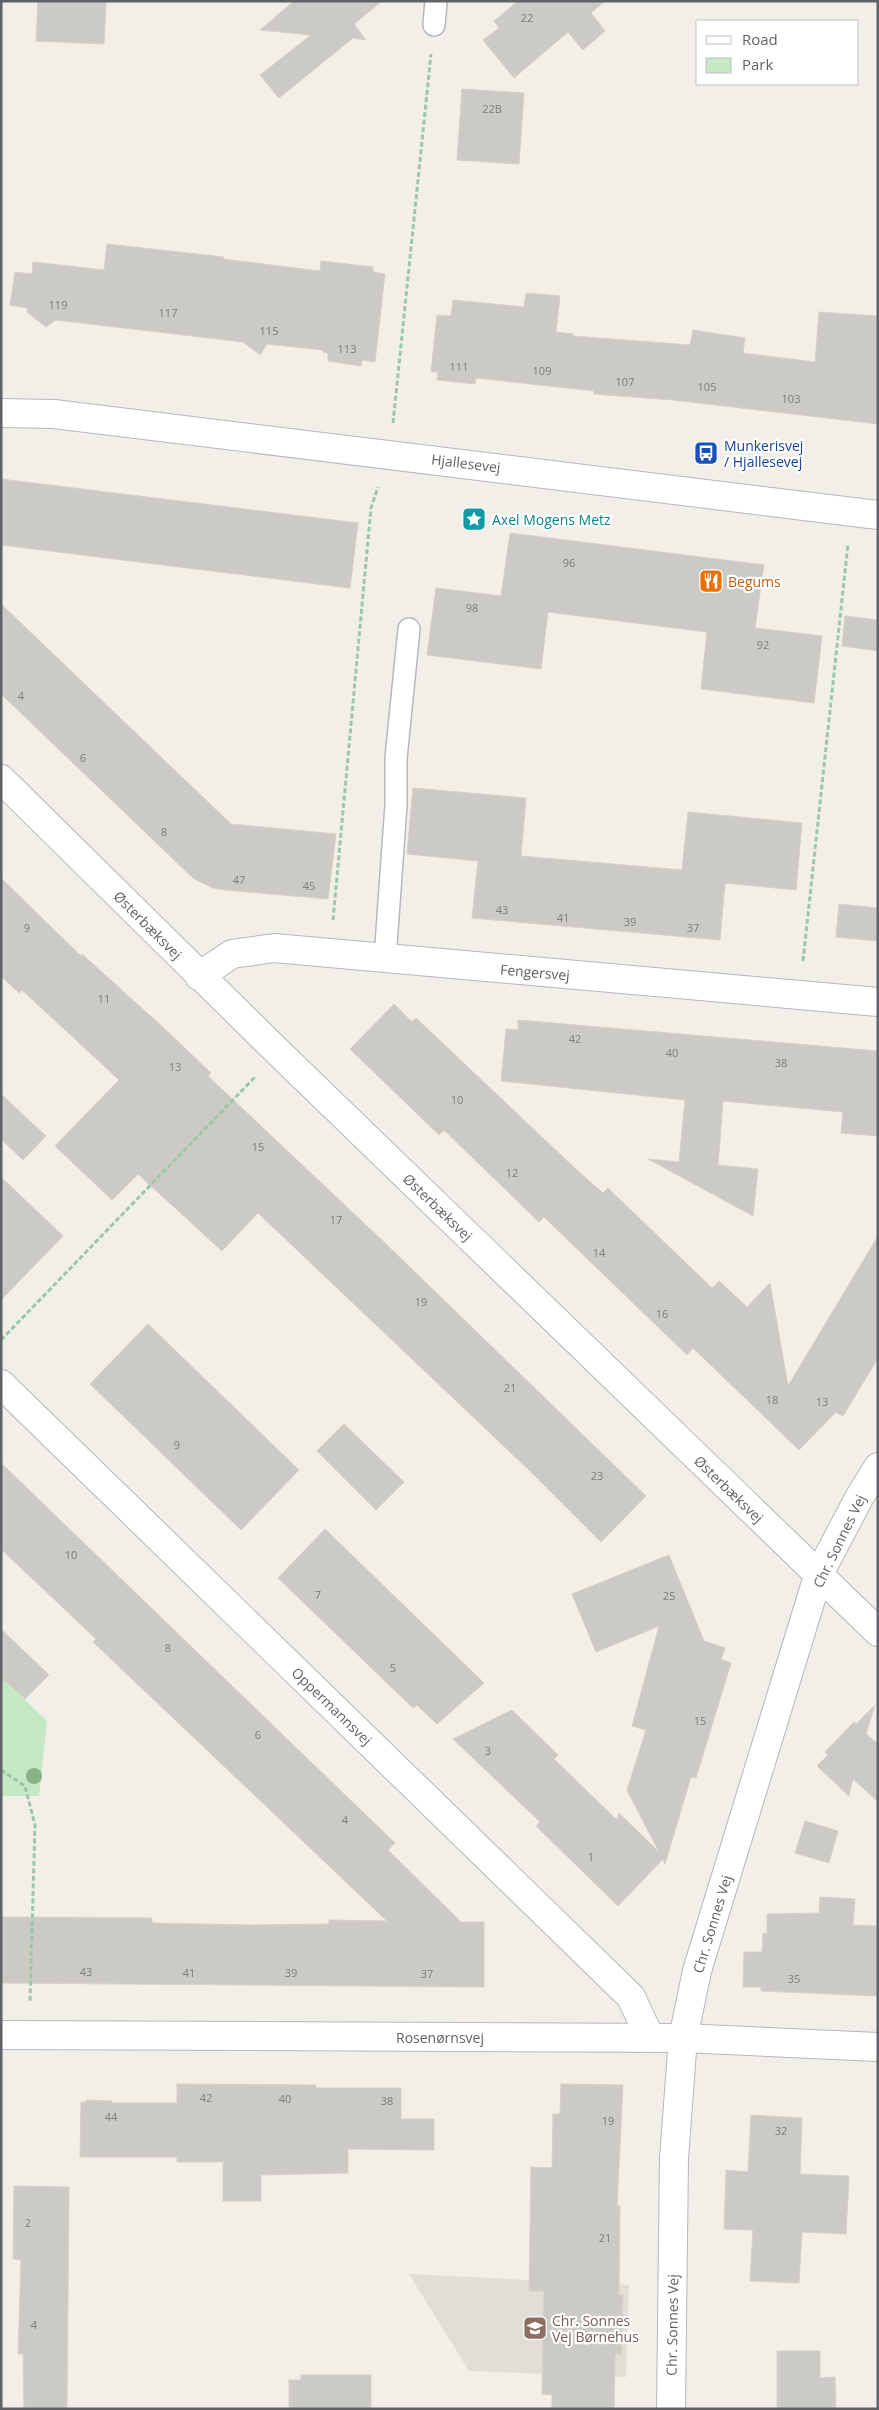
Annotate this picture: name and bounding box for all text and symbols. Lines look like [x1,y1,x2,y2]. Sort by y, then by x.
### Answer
house number: 22 [521,10,533,25]
legend [696,20,859,85]
text: Road [742,29,778,49]
text: Park [742,54,773,74]
house number: 22B [482,101,502,116]
house number: 119 [49,297,67,312]
house number: 117 [159,305,177,320]
house number: 115 [260,323,278,338]
house number: 113 [338,341,356,356]
house number: 111 [450,359,468,374]
house number: 109 [533,363,551,378]
house number: 107 [616,374,634,389]
house number: 105 [698,379,716,394]
house number: 103 [782,391,800,406]
place label: Munkerisvej / Hjallesevej [724,436,803,471]
bus stop icon: Munkerisvej / Hjallesevej [693,440,719,466]
street label: Hjallesevej [430,449,502,477]
place icon: Axel Mogens Metz [461,506,487,532]
place label: Axel Mogens Metz [492,510,611,529]
house number: 96 [563,555,575,570]
restaurant icon: Begums [698,568,724,594]
place label: Begums [728,572,781,591]
house number: 98 [466,600,478,615]
house number: 92 [757,637,769,652]
house number: 4 [18,688,25,703]
house number: 6 [80,750,86,765]
house number: 8 [161,824,167,839]
house number: 47 [233,872,245,887]
house number: 45 [303,878,315,893]
street label: Østerbæksvej [110,887,186,963]
house number: 43 [496,902,508,917]
house number: 41 [557,910,569,925]
house number: 39 [624,914,636,929]
house number: 9 [24,920,30,935]
house number: 37 [687,920,699,935]
street label: Fengersvej [499,959,571,985]
house number: 11 [98,991,110,1006]
house number: 42 [569,1031,581,1046]
house number: 40 [666,1045,678,1060]
house number: 38 [775,1055,787,1070]
house number: 13 [169,1059,181,1074]
house number: 10 [451,1092,463,1107]
house number: 15 [252,1139,264,1154]
house number: 12 [506,1165,518,1180]
street label: Østerbæksvej [399,1169,477,1245]
house number: 17 [330,1212,342,1227]
house number: 14 [593,1245,606,1260]
house number: 19 [415,1294,427,1309]
house number: 16 [656,1306,668,1321]
house number: 21 [504,1380,516,1395]
house number: 18 [766,1392,778,1407]
house number: 13 [816,1394,828,1409]
house number: 9 [174,1437,180,1452]
street label: Østerbæksvej [690,1451,768,1527]
house number: 23 [591,1468,603,1483]
street label: Chr. Sonnes Vej [808,1491,870,1591]
house number: 10 [65,1547,77,1562]
house number: 7 [315,1587,321,1602]
house number: 25 [663,1588,675,1603]
house number: 8 [165,1640,171,1655]
house number: 5 [390,1660,396,1675]
street label: Oppermannsvej [288,1663,376,1749]
house number: 15 [694,1713,706,1728]
house number: 6 [255,1727,261,1742]
house number: 3 [485,1743,491,1758]
house number: 4 [342,1812,349,1827]
house number: 1 [588,1849,594,1864]
street label: Chr. Sonnes Vej [688,1873,736,1975]
house number: 43 [80,1964,92,1979]
house number: 41 [183,1965,195,1980]
house number: 39 [285,1965,297,1980]
house number: 37 [421,1966,433,1981]
house number: 35 [788,1971,800,1986]
street label: Rosenørnsvej [396,2028,484,2047]
house number: 42 [200,2090,212,2105]
house number: 40 [279,2091,291,2106]
house number: 38 [381,2093,393,2108]
house number: 44 [105,2109,118,2124]
house number: 19 [602,2113,614,2128]
house number: 32 [775,2123,787,2138]
house number: 2 [25,2215,31,2230]
house number: 21 [599,2230,611,2245]
street label: Chr. Sonnes Vej [662,2274,682,2376]
place label: Chr. Sonnes Vej Børnehus [552,2311,639,2346]
school or university icon: Chr. Sonnes Vej Børnehus [522,2315,548,2341]
house number: 4 [31,2317,38,2332]

